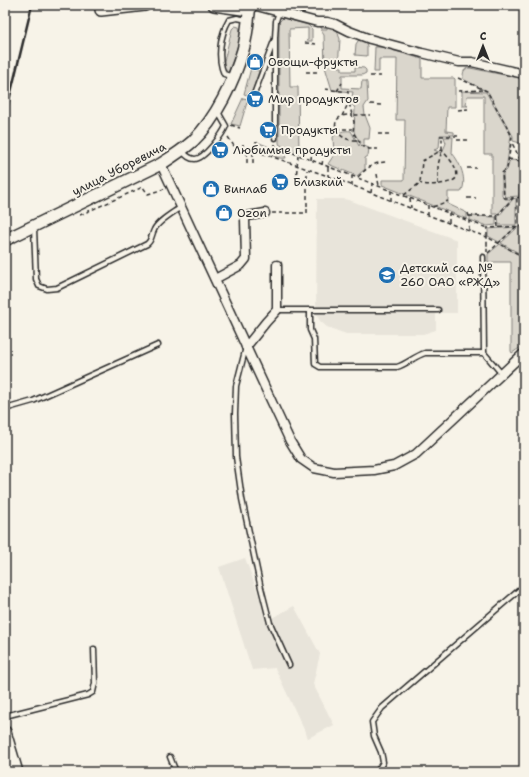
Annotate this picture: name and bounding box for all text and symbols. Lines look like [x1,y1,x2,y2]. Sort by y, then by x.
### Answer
north arrow [463,26,503,66]
text: С [480,29,487,44]
shop icon: Овощи-фрукты [245,52,265,72]
place label: Овощи-фрукты [268,54,358,70]
supermarket icon: Мир продуктов [245,89,265,109]
place label: Мир продуктов [268,91,359,107]
supermarket icon: Продукты [258,120,278,140]
place label: Продукты [281,122,338,138]
street label: улица Уборевича [69,138,169,200]
supermarket icon: Любимые продукты [210,140,230,160]
place label: Любимые продукты [233,142,351,158]
supermarket icon: Близкий [270,172,290,192]
place label: Близкий [293,174,343,190]
shop icon: Винлаб [201,179,221,199]
place label: Винлаб [224,181,267,197]
shop icon: Ozon [214,203,234,223]
place label: Ozon [237,205,267,221]
place label: Детский сад № 260 ОАО «РЖД» [400,260,501,290]
school or university icon: Детский сад № 260 ОАО «РЖД» [377,265,397,285]

